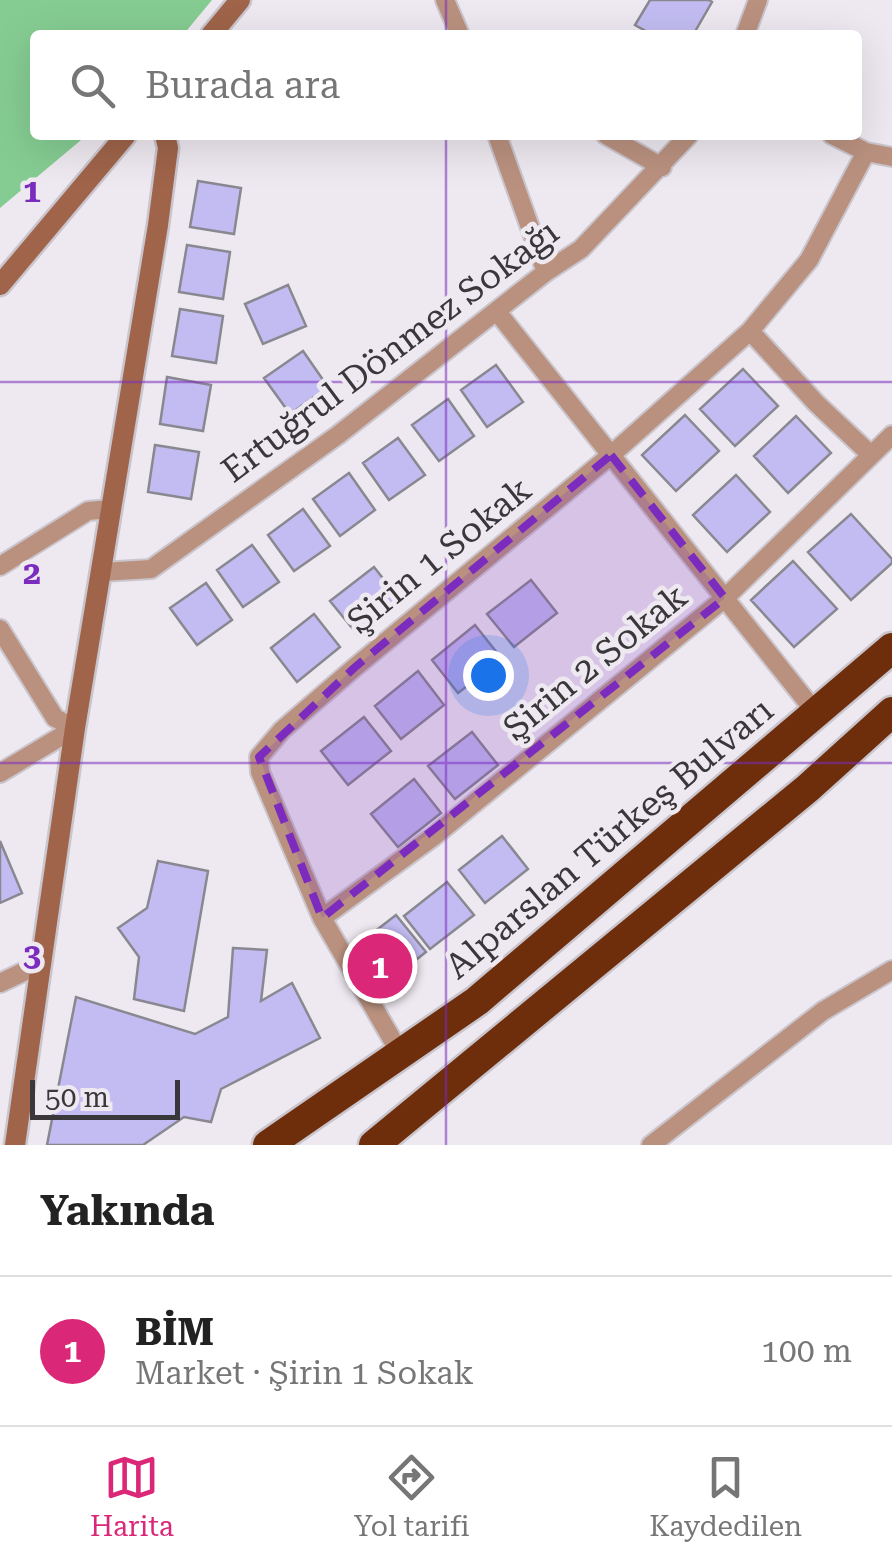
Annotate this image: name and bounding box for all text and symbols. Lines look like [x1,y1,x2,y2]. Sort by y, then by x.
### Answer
search box [30,30,862,140]
icon: search [65,58,120,113]
text: Burada ara [145,63,340,107]
text: 1 [23,172,41,210]
street label: Ertuğrul Dönmez Sokağı [214,212,567,491]
street label: Şirin 1 Sokak [339,469,539,642]
text: 2 [23,554,41,592]
street label: Şirin 2 Sokak [495,576,695,749]
your location [463,650,514,701]
street label: Alparslan Türkeş Bulvarı [437,689,781,987]
pin: 1 [348,928,412,1004]
text: 3 [23,936,41,974]
scale bar [30,1075,180,1120]
text: 50 m [45,1081,109,1114]
text: Yakında [40,1186,214,1235]
text: BİM [135,1310,214,1354]
text: 1 [64,1332,81,1370]
text: 100 m [761,1332,852,1370]
text: Market · Şirin 1 Sokak [135,1354,474,1392]
tab: Harita [90,1450,174,1543]
tab: Yol tarifi [354,1450,469,1543]
tab: Kaydedilen [649,1450,802,1543]

